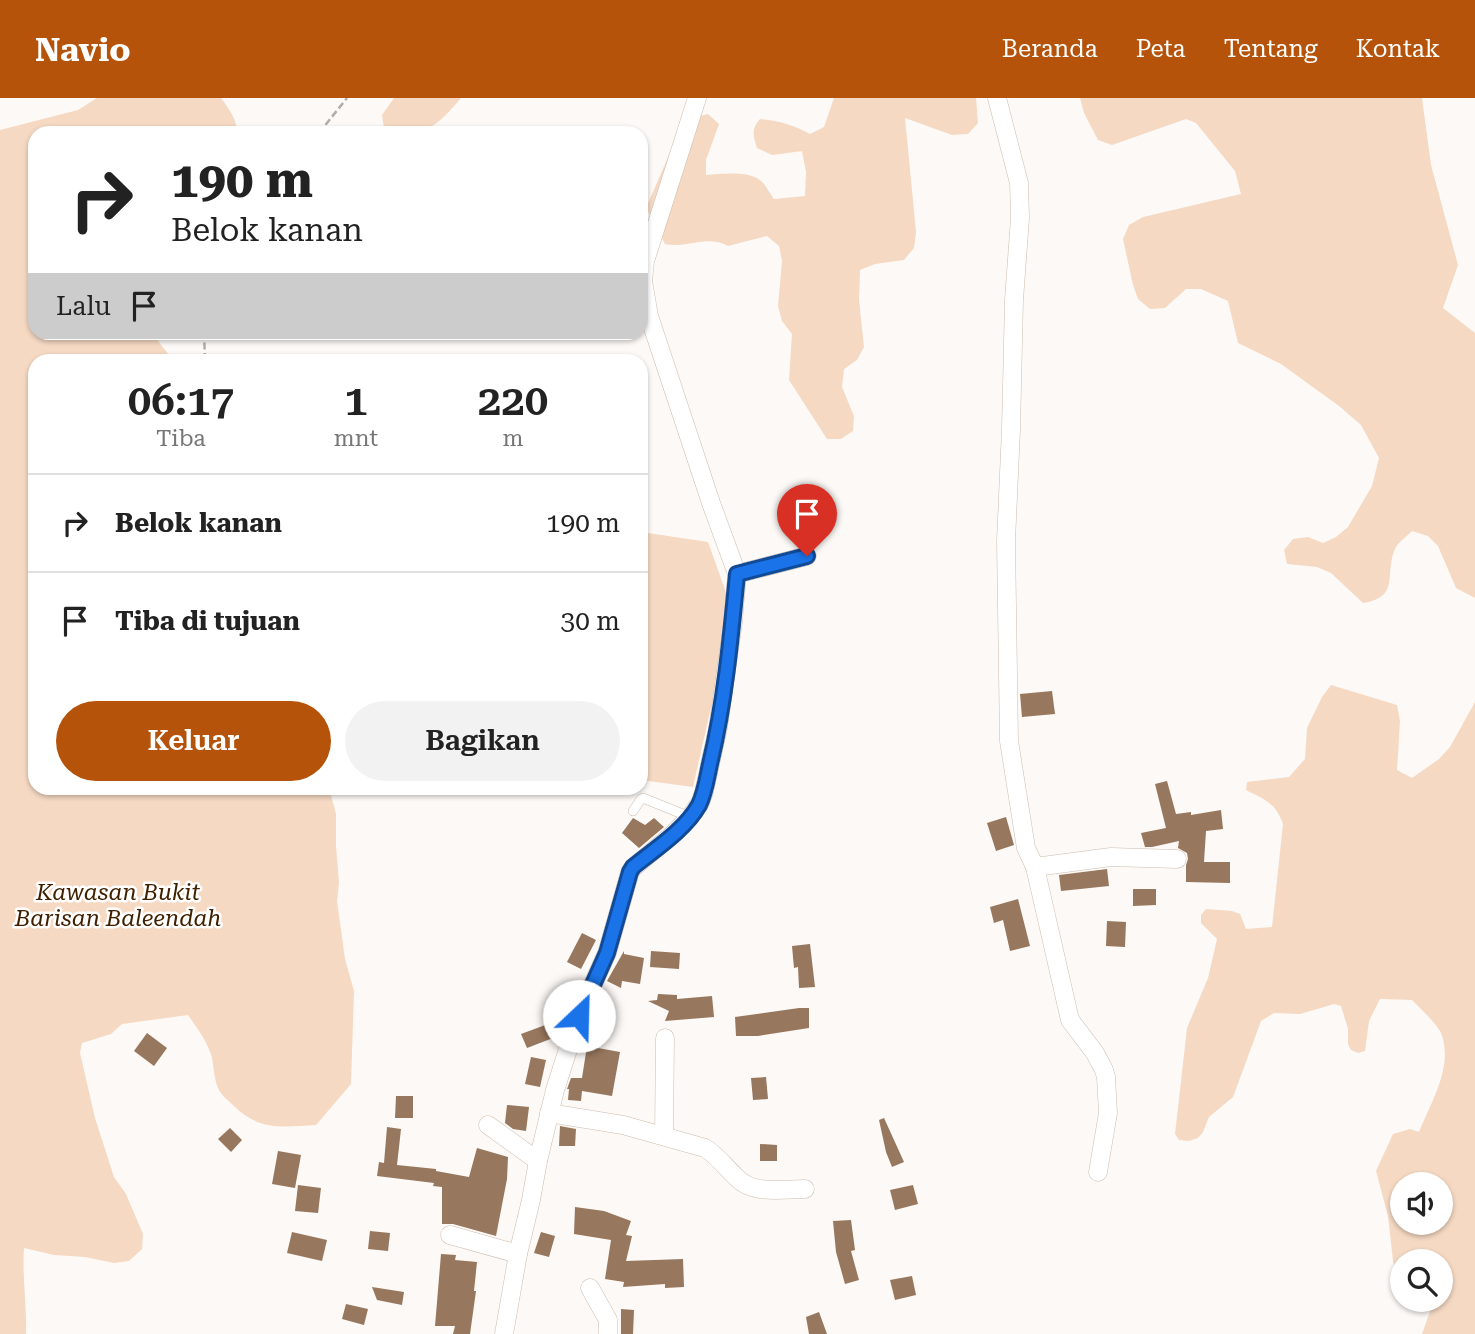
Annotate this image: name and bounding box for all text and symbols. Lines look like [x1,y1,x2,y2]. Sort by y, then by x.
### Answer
text: Navio [35,30,130,69]
text: Beranda [1002,35,1098,63]
text: Peta [1136,35,1186,63]
text: Tentang [1224,35,1318,63]
text: Kontak [1356,35,1440,63]
text: 190 m [171,152,313,209]
icon: right [56,154,147,245]
text: Belok kanan [171,211,363,249]
icon: arrive [125,287,163,325]
text: Lalu [56,291,111,321]
text: 06:17 [128,376,234,425]
text: 1 [344,376,368,425]
text: 220 [478,376,548,425]
text: Tiba [156,425,206,452]
text: mnt [334,425,378,452]
text: m [503,425,524,452]
pin [777,484,837,556]
icon: arrive [788,495,826,533]
icon: right [56,504,94,542]
text: Belok kanan [115,508,282,538]
text: 190 m [546,508,620,538]
icon: arrive [56,602,94,640]
text: Tiba di tujuan [115,606,300,636]
text: 30 m [561,606,620,636]
button: Keluar [56,701,331,781]
button: Bagikan [345,701,620,781]
park label: Kawasan Bukit Barisan Baleendah [14,879,221,932]
position arrow [542,979,616,1053]
map controls [1390,1172,1453,1312]
button: sound [1390,1172,1453,1235]
button: search [1390,1249,1453,1312]

